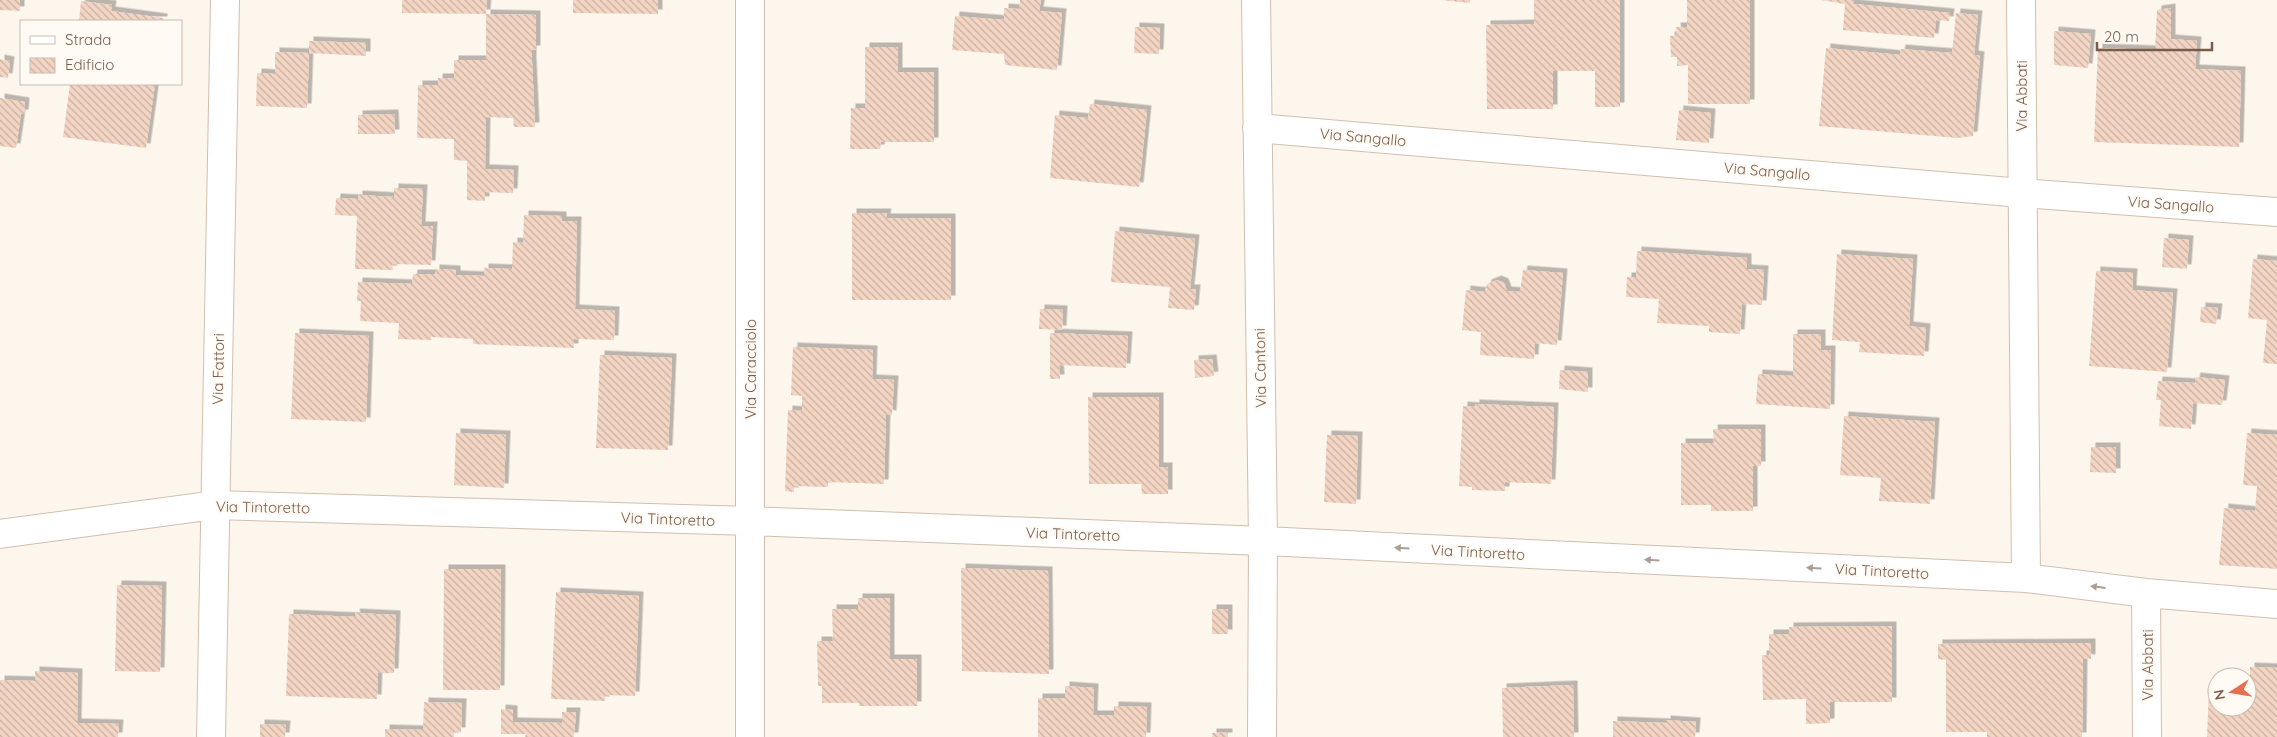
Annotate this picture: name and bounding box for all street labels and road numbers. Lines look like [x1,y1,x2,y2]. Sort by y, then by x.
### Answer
street label: Via Abbati [2012,60,2031,132]
street label: Via Sangallo [1319,124,1407,150]
street label: Via Sangallo [1723,158,1811,184]
street label: Via Sangallo [2127,191,2215,217]
street label: Via Caracciolo [741,319,760,419]
street label: Via Cantoni [1250,328,1270,408]
street label: Via Fattori [208,333,228,405]
street label: Via Tintoretto [216,497,310,517]
street label: Via Tintoretto [620,508,716,530]
street label: Via Tintoretto [1025,523,1121,545]
street label: Via Tintoretto [1430,540,1526,564]
street label: Via Tintoretto [1834,559,1930,583]
street label: Via Abbati [2138,629,2157,701]

